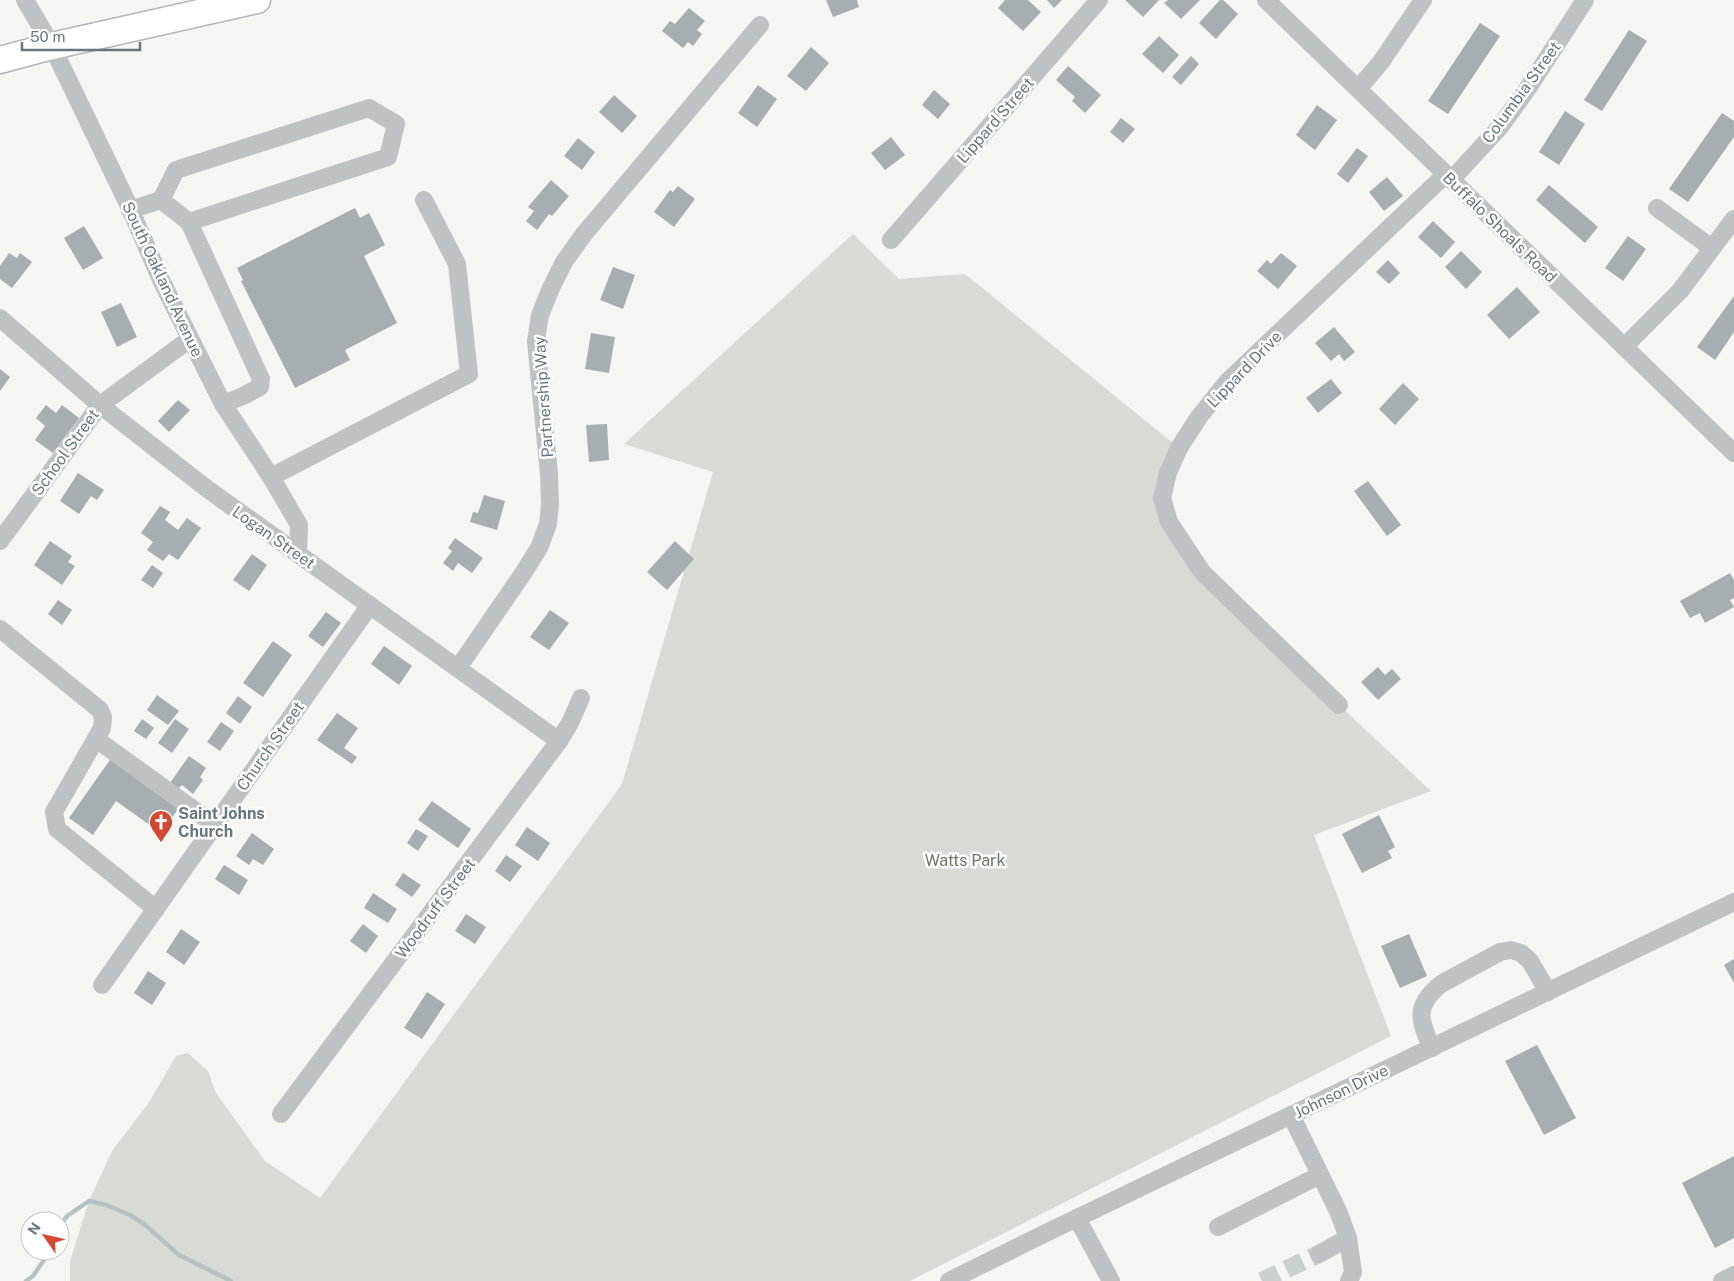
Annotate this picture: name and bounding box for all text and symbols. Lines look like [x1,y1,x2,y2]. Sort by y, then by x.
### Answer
scale bar [22,20,140,52]
text: 50 m [30,28,65,45]
street label: Columbia Street [1478,38,1565,147]
street label: Lippard Street [953,74,1038,167]
street label: Buffalo Shoals Road [1439,168,1560,287]
street label: South Oakland Avenue [118,199,207,360]
street label: Lippard Drive [1203,327,1286,412]
street label: Partnership Way [530,335,557,458]
street label: School Street [28,405,103,499]
street label: Logan Street [229,502,319,573]
street label: Church Street [233,698,308,794]
place label: Saint Johns Church [178,804,265,841]
church icon: Saint Johns Church [148,809,174,843]
park label: Watts Park [925,851,1005,870]
street label: Woodruff Street [391,854,479,962]
street label: Johnson Drive [1291,1061,1391,1122]
north arrow [20,1211,70,1261]
text: N [25,1220,44,1238]

